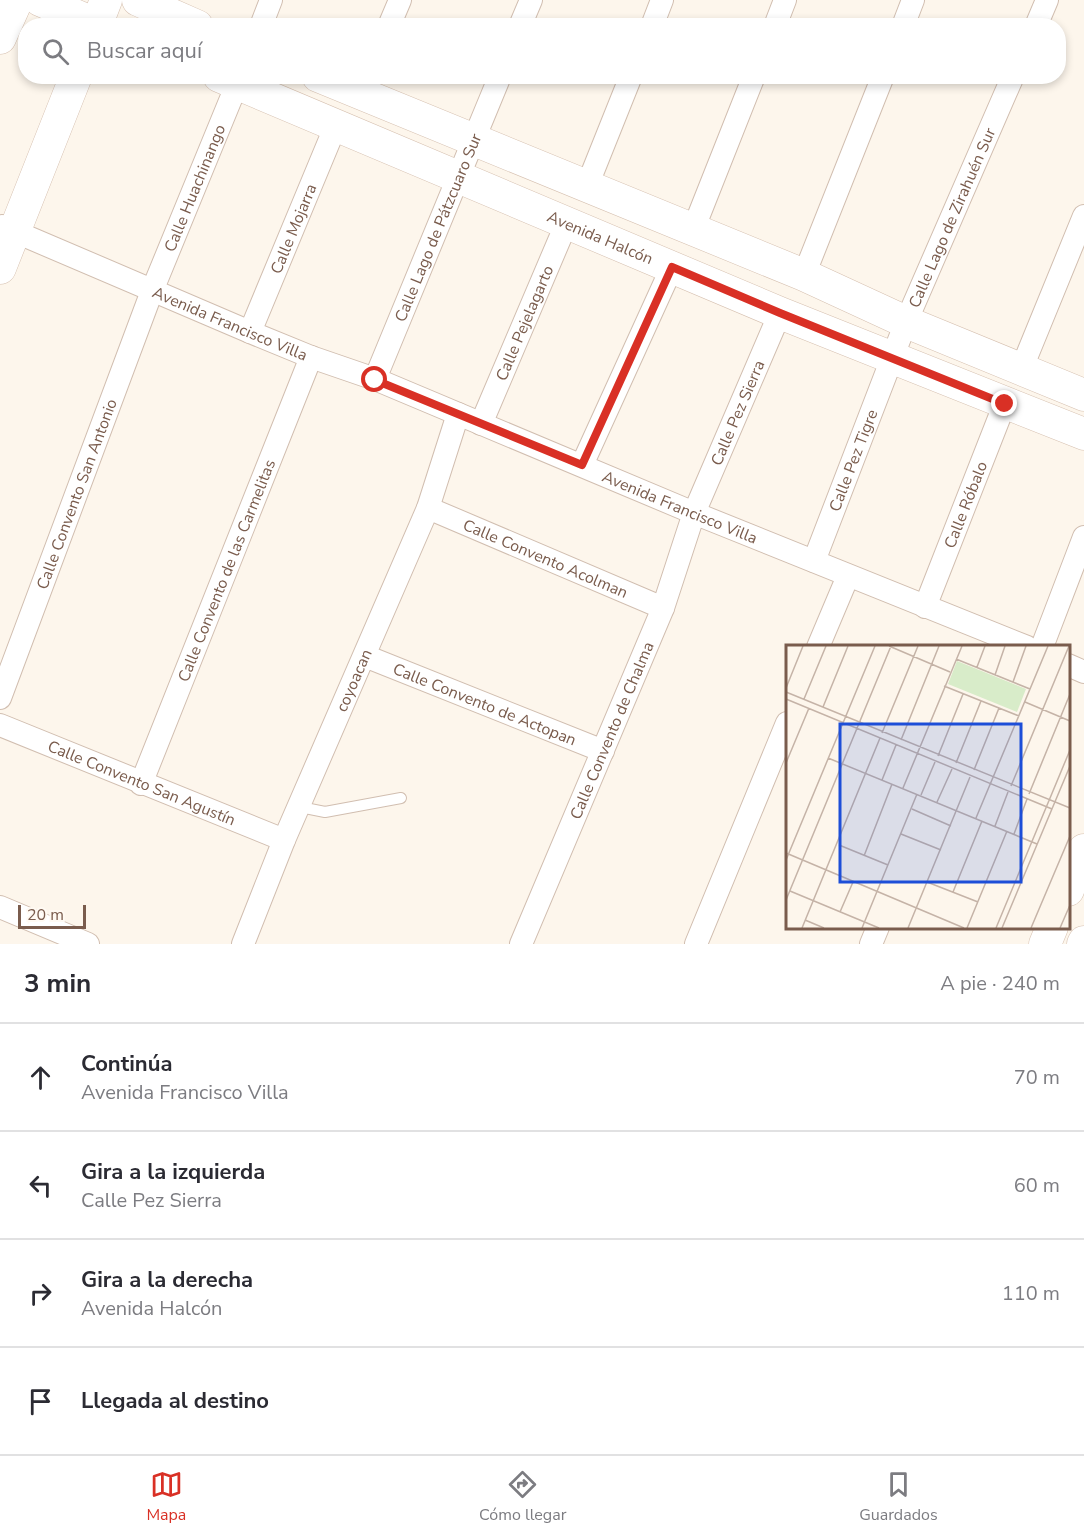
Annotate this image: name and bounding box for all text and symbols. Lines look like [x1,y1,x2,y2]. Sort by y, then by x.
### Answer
search box [18,18,1066,84]
icon: search [39,35,72,68]
text: Buscar aquí [87,36,202,66]
street label: Calle Huachinango [159,121,231,255]
street label: Calle Lago de Zirahuén Sur [904,124,1001,311]
street label: Calle Lago de Pátzcuaro Sur [390,130,487,325]
street label: Calle Mojarra [265,181,322,277]
street label: Avenida Halcón [544,206,656,270]
street label: Calle Pejelagarto [491,262,559,384]
street label: Avenida Francisco Villa [149,282,311,366]
street label: Calle Pez Sierra [706,357,770,469]
route start [361,366,387,392]
route end [991,390,1017,416]
street label: Calle Convento San Antonio [32,396,123,593]
street label: Calle Pez Tigre [824,406,883,515]
street label: Calle Convento de las Carmelitas [173,456,281,685]
street label: Calle Róbalo [939,458,993,552]
street label: Avenida Francisco Villa [599,466,761,549]
street label: Calle Convento Acolman [460,514,631,604]
street label: Calle Convento de Chalma [565,639,659,823]
inset map [786,645,1069,929]
street label: coyoacan [331,646,378,715]
street label: Calle Convento de Actopan [389,658,579,751]
street label: Calle Convento San Agustín [44,735,239,831]
scale bar [18,902,86,929]
text: 20 m [27,904,64,926]
text: 3 min [24,966,91,1001]
text: A pie · 240 m [940,970,1060,997]
text: Continúa [81,1049,172,1079]
icon: ahead [24,1061,57,1094]
text: 70 m [1014,1064,1060,1091]
text: Avenida Francisco Villa [81,1079,289,1106]
text: Gira a la izquierda [81,1157,265,1187]
icon: left [24,1169,57,1202]
text: 60 m [1014,1172,1060,1199]
text: Calle Pez Sierra [81,1187,222,1214]
text: Gira a la derecha [81,1265,253,1295]
icon: right [24,1277,57,1310]
text: 110 m [1002,1280,1060,1307]
text: Avenida Halcón [81,1295,222,1322]
icon: arrive [24,1385,57,1418]
text: Llegada al destino [81,1386,269,1416]
tab: Mapa [146,1468,186,1526]
tab: Cómo llegar [479,1468,566,1526]
tab: Guardados [859,1468,938,1526]

